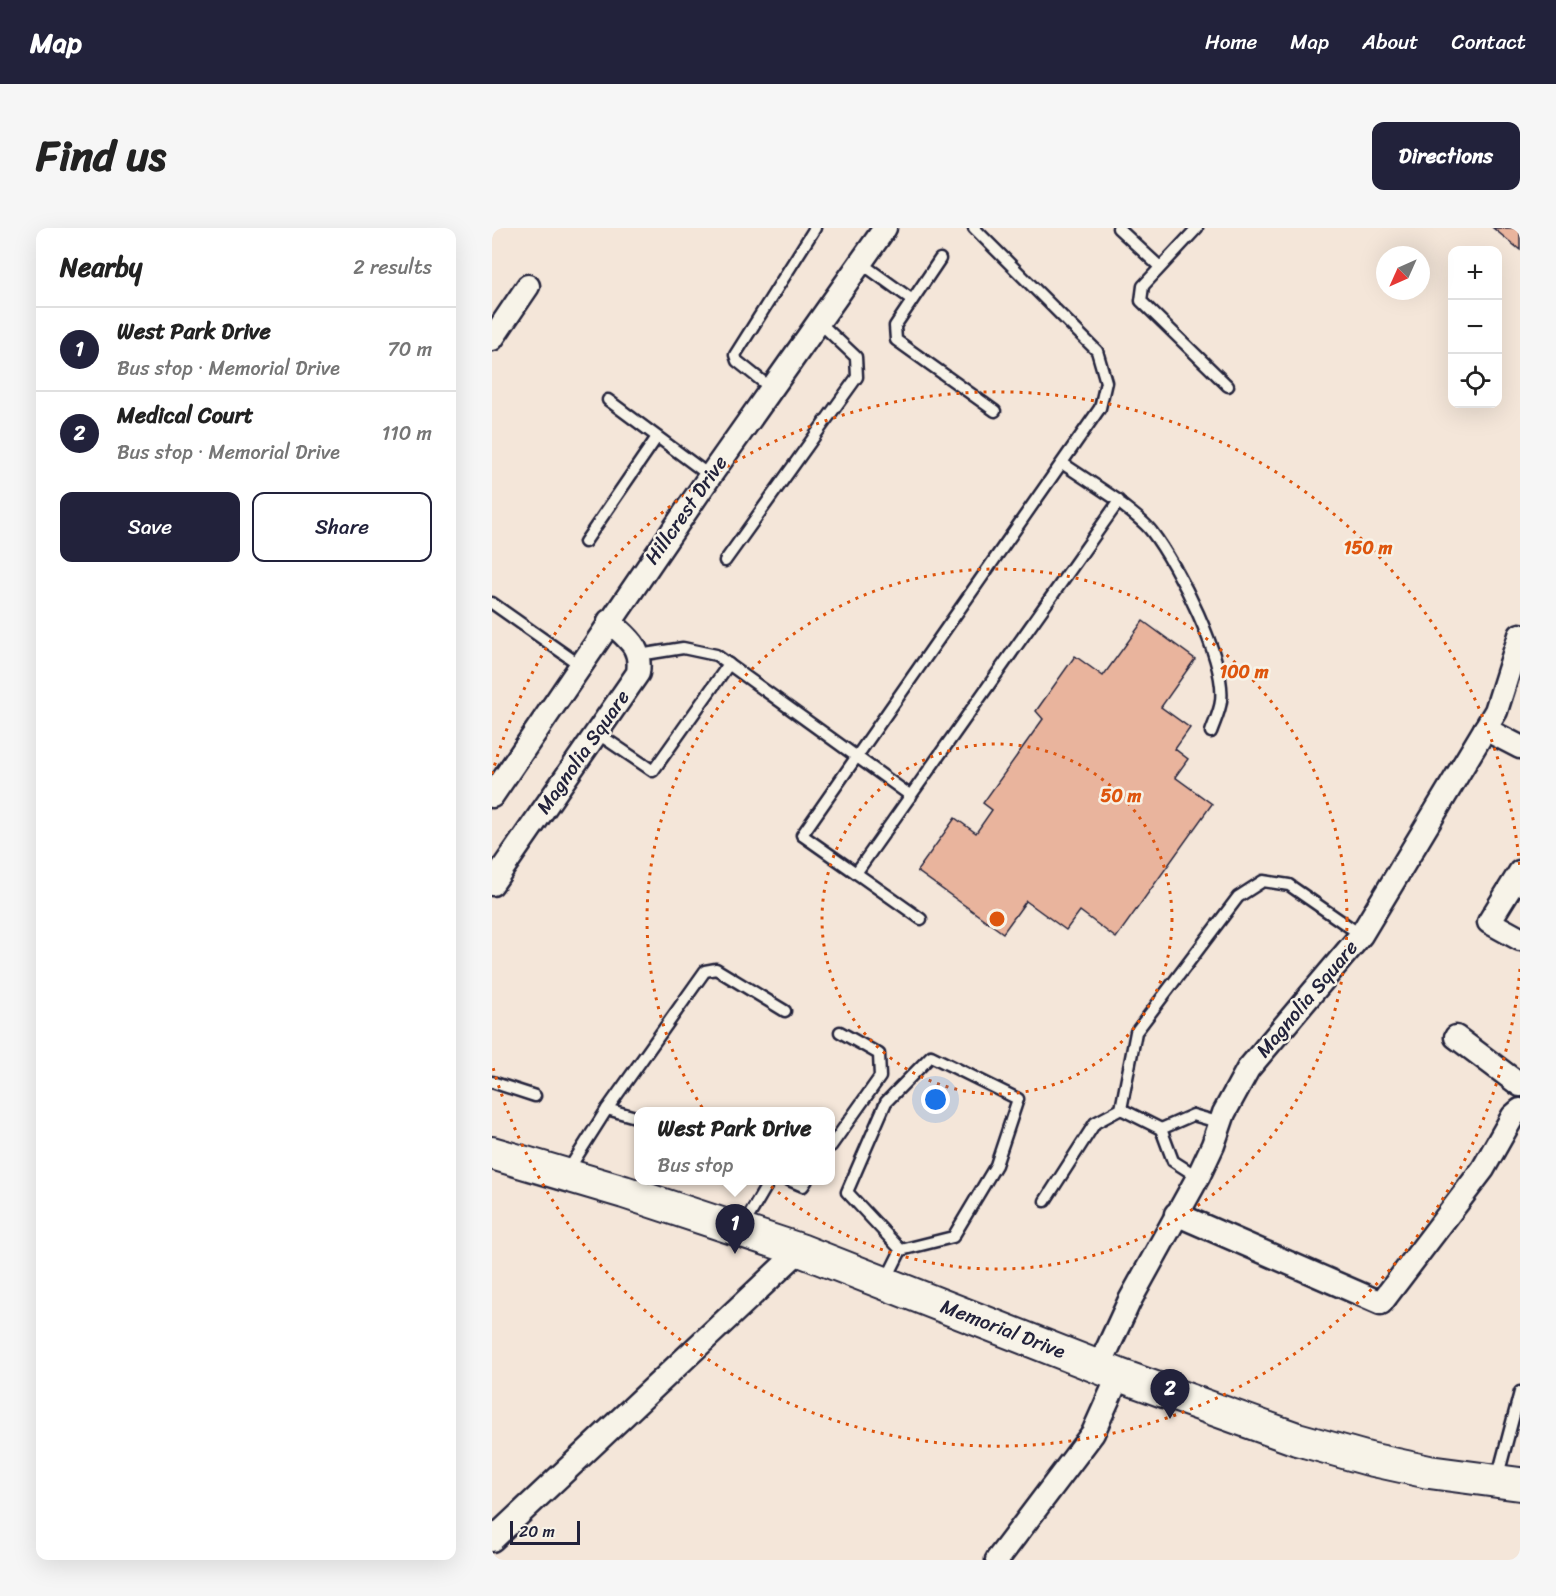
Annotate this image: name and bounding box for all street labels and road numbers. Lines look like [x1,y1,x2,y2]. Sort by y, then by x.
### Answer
street label: Hillcrest Drive [635,448,737,572]
street label: Magnolia Square [527,682,639,822]
street label: Magnolia Square [1247,932,1367,1066]
street label: Memorial Drive [935,1289,1071,1369]

